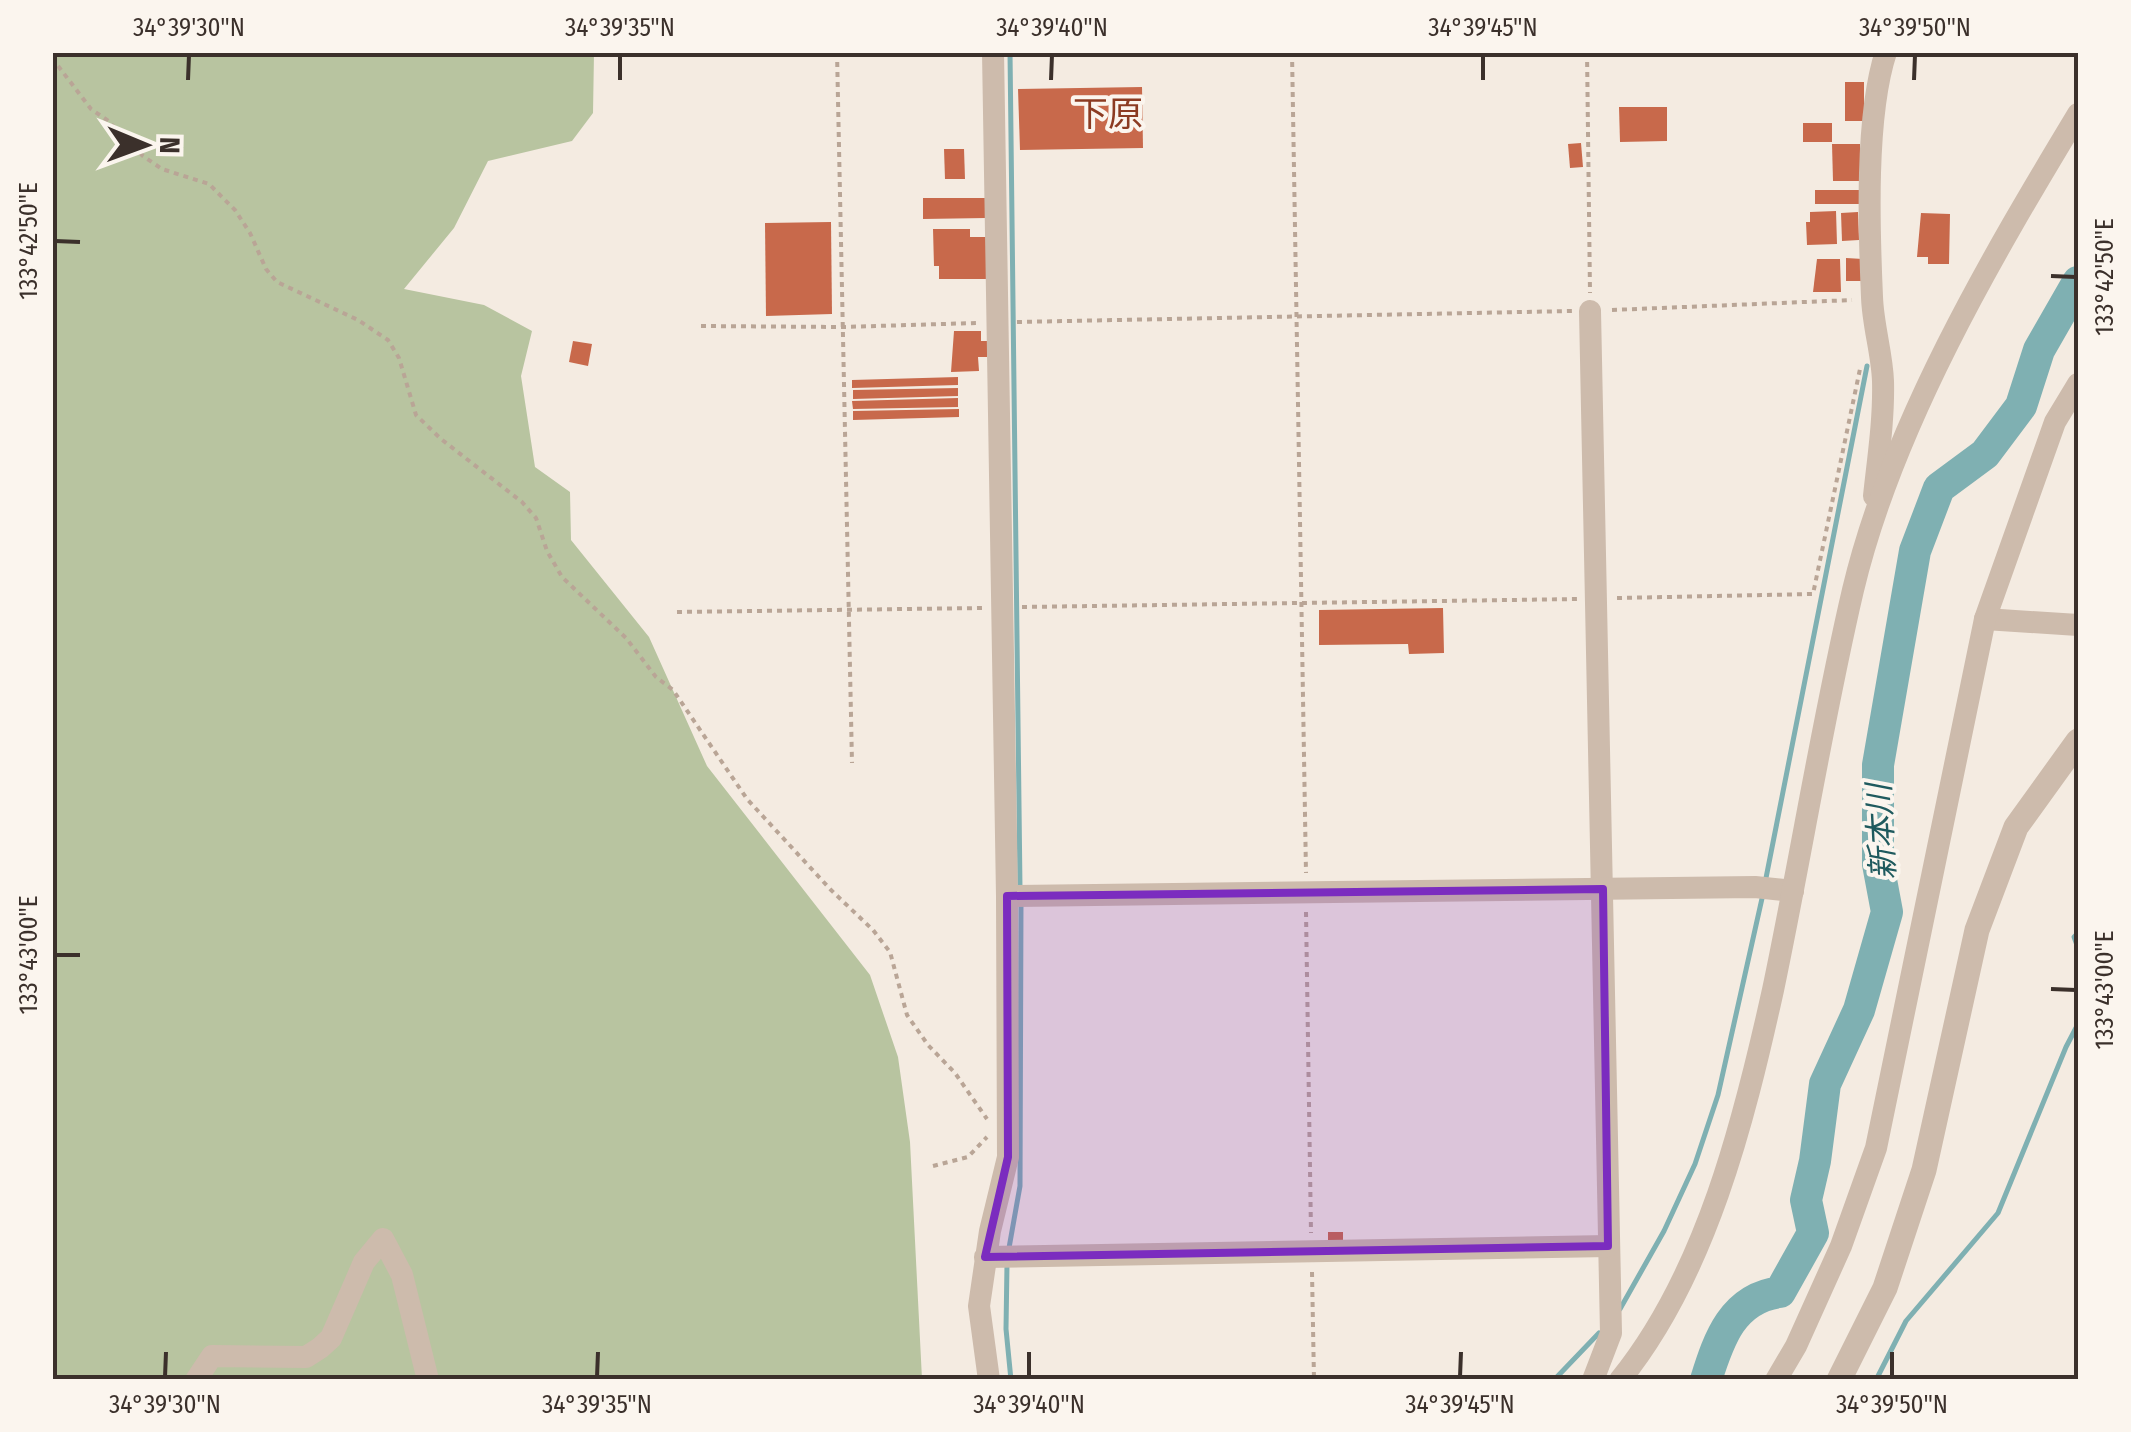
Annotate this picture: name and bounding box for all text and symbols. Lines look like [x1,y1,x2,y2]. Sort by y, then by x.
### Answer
text: 34°39'30"N [133,13,245,43]
text: 34°39'35"N [565,13,675,43]
text: 34°39'40"N [996,13,1108,43]
text: 34°39'45"N [1428,13,1538,43]
text: 34°39'50"N [1859,13,1971,43]
district label: 下原 [1073,93,1143,135]
north arrow [95,95,195,195]
text: N [153,137,186,154]
text: 133°42'50"E [14,182,44,300]
text: 133°42'50"E [2090,218,2120,336]
water label: 新本川 [1859,780,1902,881]
text: 133°43'00"E [14,896,44,1014]
text: 133°43'00"E [2090,931,2120,1049]
text: 34°39'30"N [109,1390,221,1420]
text: 34°39'35"N [542,1390,652,1420]
text: 34°39'40"N [973,1390,1085,1420]
text: 34°39'45"N [1405,1390,1515,1420]
text: 34°39'50"N [1836,1390,1948,1420]

